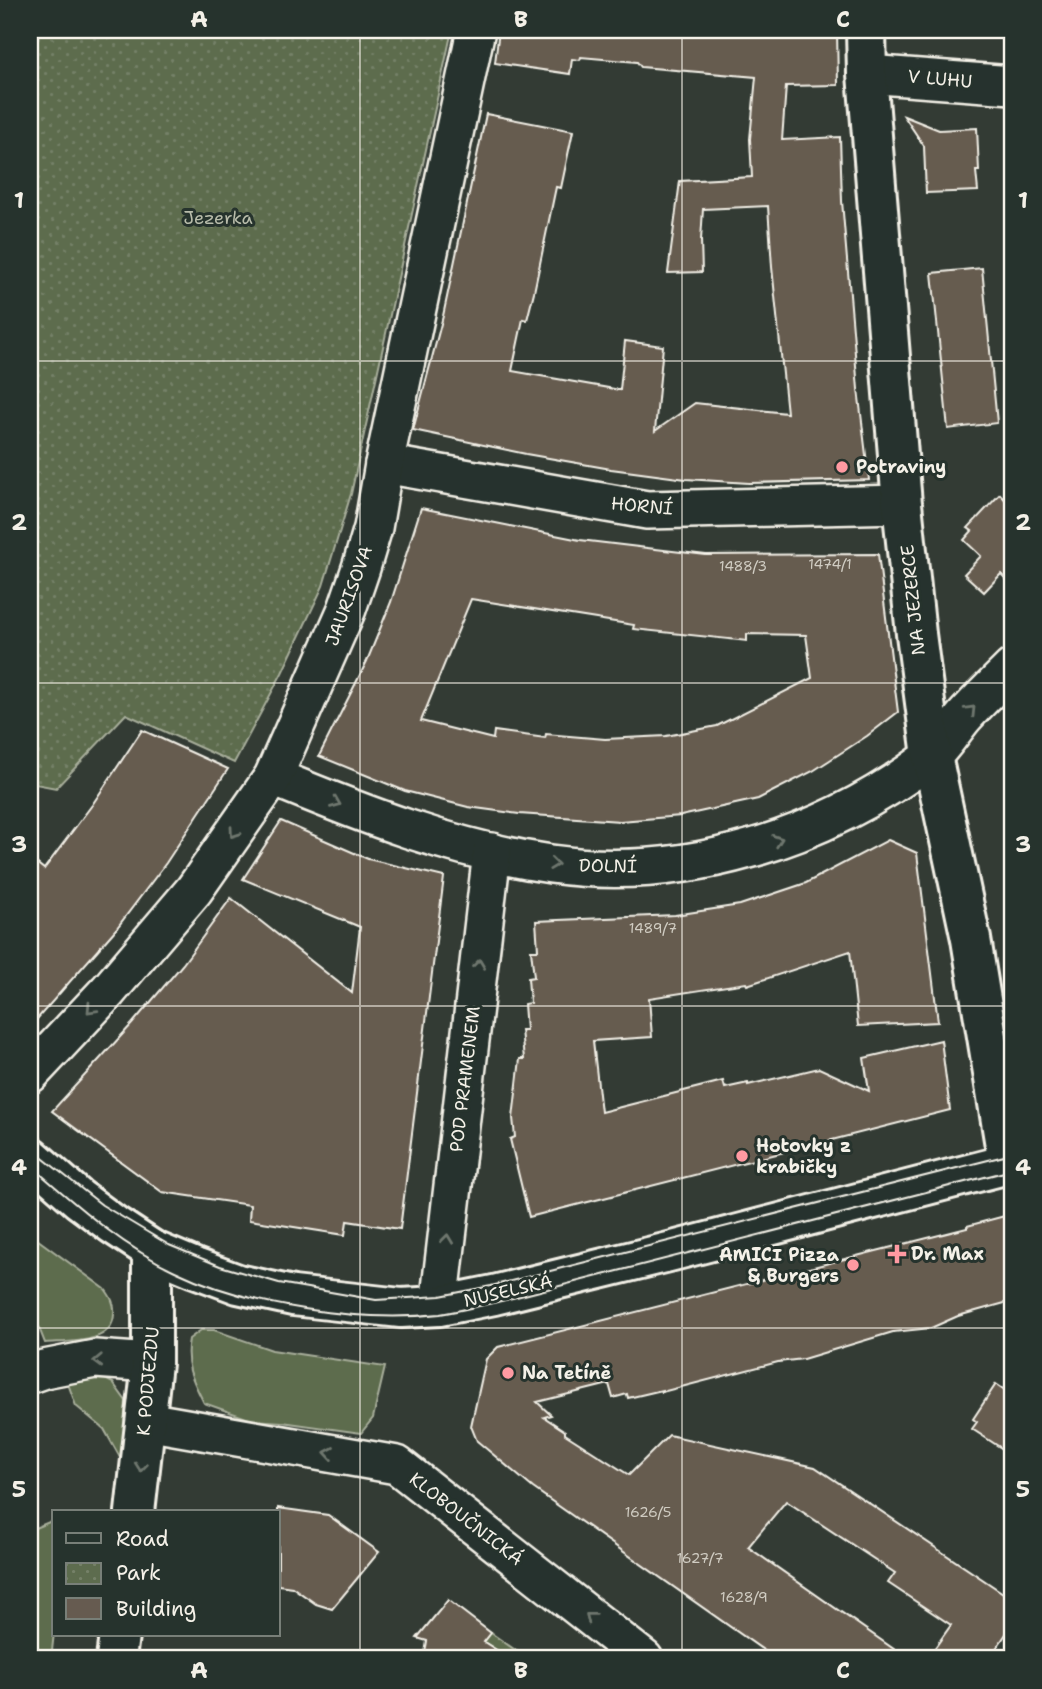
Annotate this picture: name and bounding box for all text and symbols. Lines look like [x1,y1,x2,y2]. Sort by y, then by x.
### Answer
text: A [190,4,208,34]
text: B [514,4,528,34]
text: C [836,4,850,34]
street label: V LUHU [907,64,973,94]
text: 1 [14,185,24,215]
text: 1 [1018,185,1028,215]
park label: Jezerka [183,206,253,230]
place label: Potraviny [856,455,946,479]
marker: Potraviny [834,459,850,475]
street label: HORNÍ [610,491,674,521]
text: 2 [11,507,27,537]
text: 2 [1015,507,1031,537]
street label: JAURISOVA [320,543,378,649]
street label: NA JEZERCE [895,543,931,657]
house number: 1474/1 [808,555,852,573]
house number: 1488/3 [719,557,767,575]
one-way arrow [962,705,975,718]
one-way arrow [329,794,341,808]
one-way arrow [230,825,242,838]
text: 3 [11,829,27,859]
text: 3 [1015,829,1031,859]
one-way arrow [771,834,784,848]
street label: DOLNÍ [579,853,637,879]
one-way arrow [548,856,560,871]
house number: 1489/7 [629,919,677,937]
one-way arrow [471,958,486,970]
one-way arrow [86,1001,99,1014]
street label: POD PRAMENEM [444,1005,486,1153]
place label: Hotovky z krabičky [756,1134,851,1179]
marker: Hotovky z krabičky [734,1148,750,1164]
text: 4 [11,1152,27,1182]
text: 4 [1015,1152,1031,1182]
one-way arrow [439,1233,454,1244]
place label: Dr. Max [911,1242,984,1266]
place label: AMICI Pizza & Burgers [719,1243,840,1288]
marker: Dr. Max [889,1246,905,1262]
marker: AMICI Pizza & Burgers [845,1257,861,1273]
street label: NUSELSKÁ [461,1269,555,1313]
street label: K PODJEZDU [131,1325,165,1437]
one-way arrow [92,1353,103,1368]
place label: Na Tetíně [522,1361,611,1385]
marker: Na Tetíně [500,1365,516,1381]
one-way arrow [323,1447,335,1462]
one-way arrow [134,1462,149,1473]
street label: KLOBOUČNICKÁ [404,1467,528,1571]
text: 5 [12,1474,26,1504]
text: 5 [1016,1474,1030,1504]
house number: 1626/5 [625,1503,671,1521]
legend [52,1510,280,1636]
text: Road [116,1525,169,1553]
house number: 1627/7 [676,1549,724,1567]
text: Park [116,1559,161,1587]
house number: 1628/9 [720,1588,768,1606]
text: Building [116,1595,196,1623]
one-way arrow [586,1613,598,1626]
text: A [190,1655,208,1685]
text: B [514,1655,528,1685]
text: C [836,1655,850,1685]

